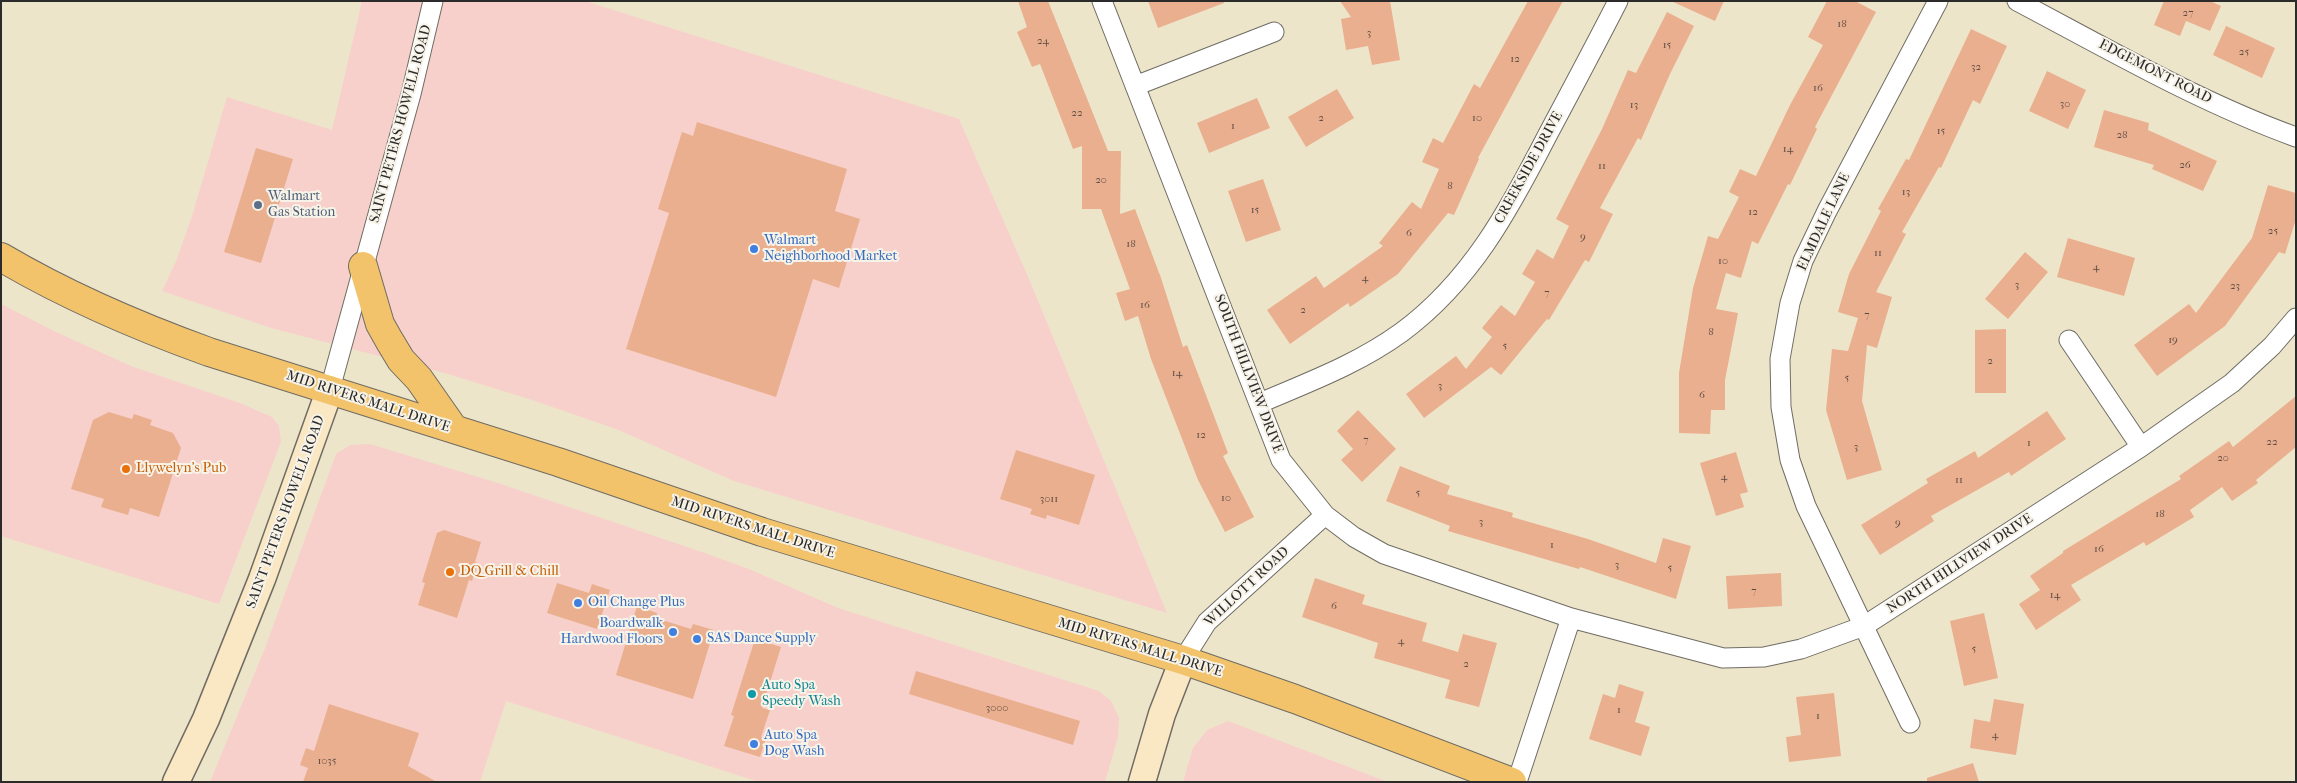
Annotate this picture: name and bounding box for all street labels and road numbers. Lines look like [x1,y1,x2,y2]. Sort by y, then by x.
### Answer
street label: SAINT PETERS HOWELL ROAD [366,23,436,225]
street label: EDGEMONT ROAD [2096,36,2214,108]
street label: CREEKSIDE DRIVE [1491,109,1567,227]
street label: ELMDALE LANE [1794,170,1854,274]
street label: SOUTH HILLVIEW DRIVE [1210,292,1286,456]
street label: MID RIVERS MALL DRIVE [284,368,452,436]
street label: SAINT PETERS HOWELL ROAD [243,413,329,611]
street label: MID RIVERS MALL DRIVE [669,494,837,562]
street label: NORTH HILLVIEW DRIVE [1884,510,2036,618]
street label: WILLOTT ROAD [1201,543,1293,631]
street label: MID RIVERS MALL DRIVE [1056,615,1224,681]

